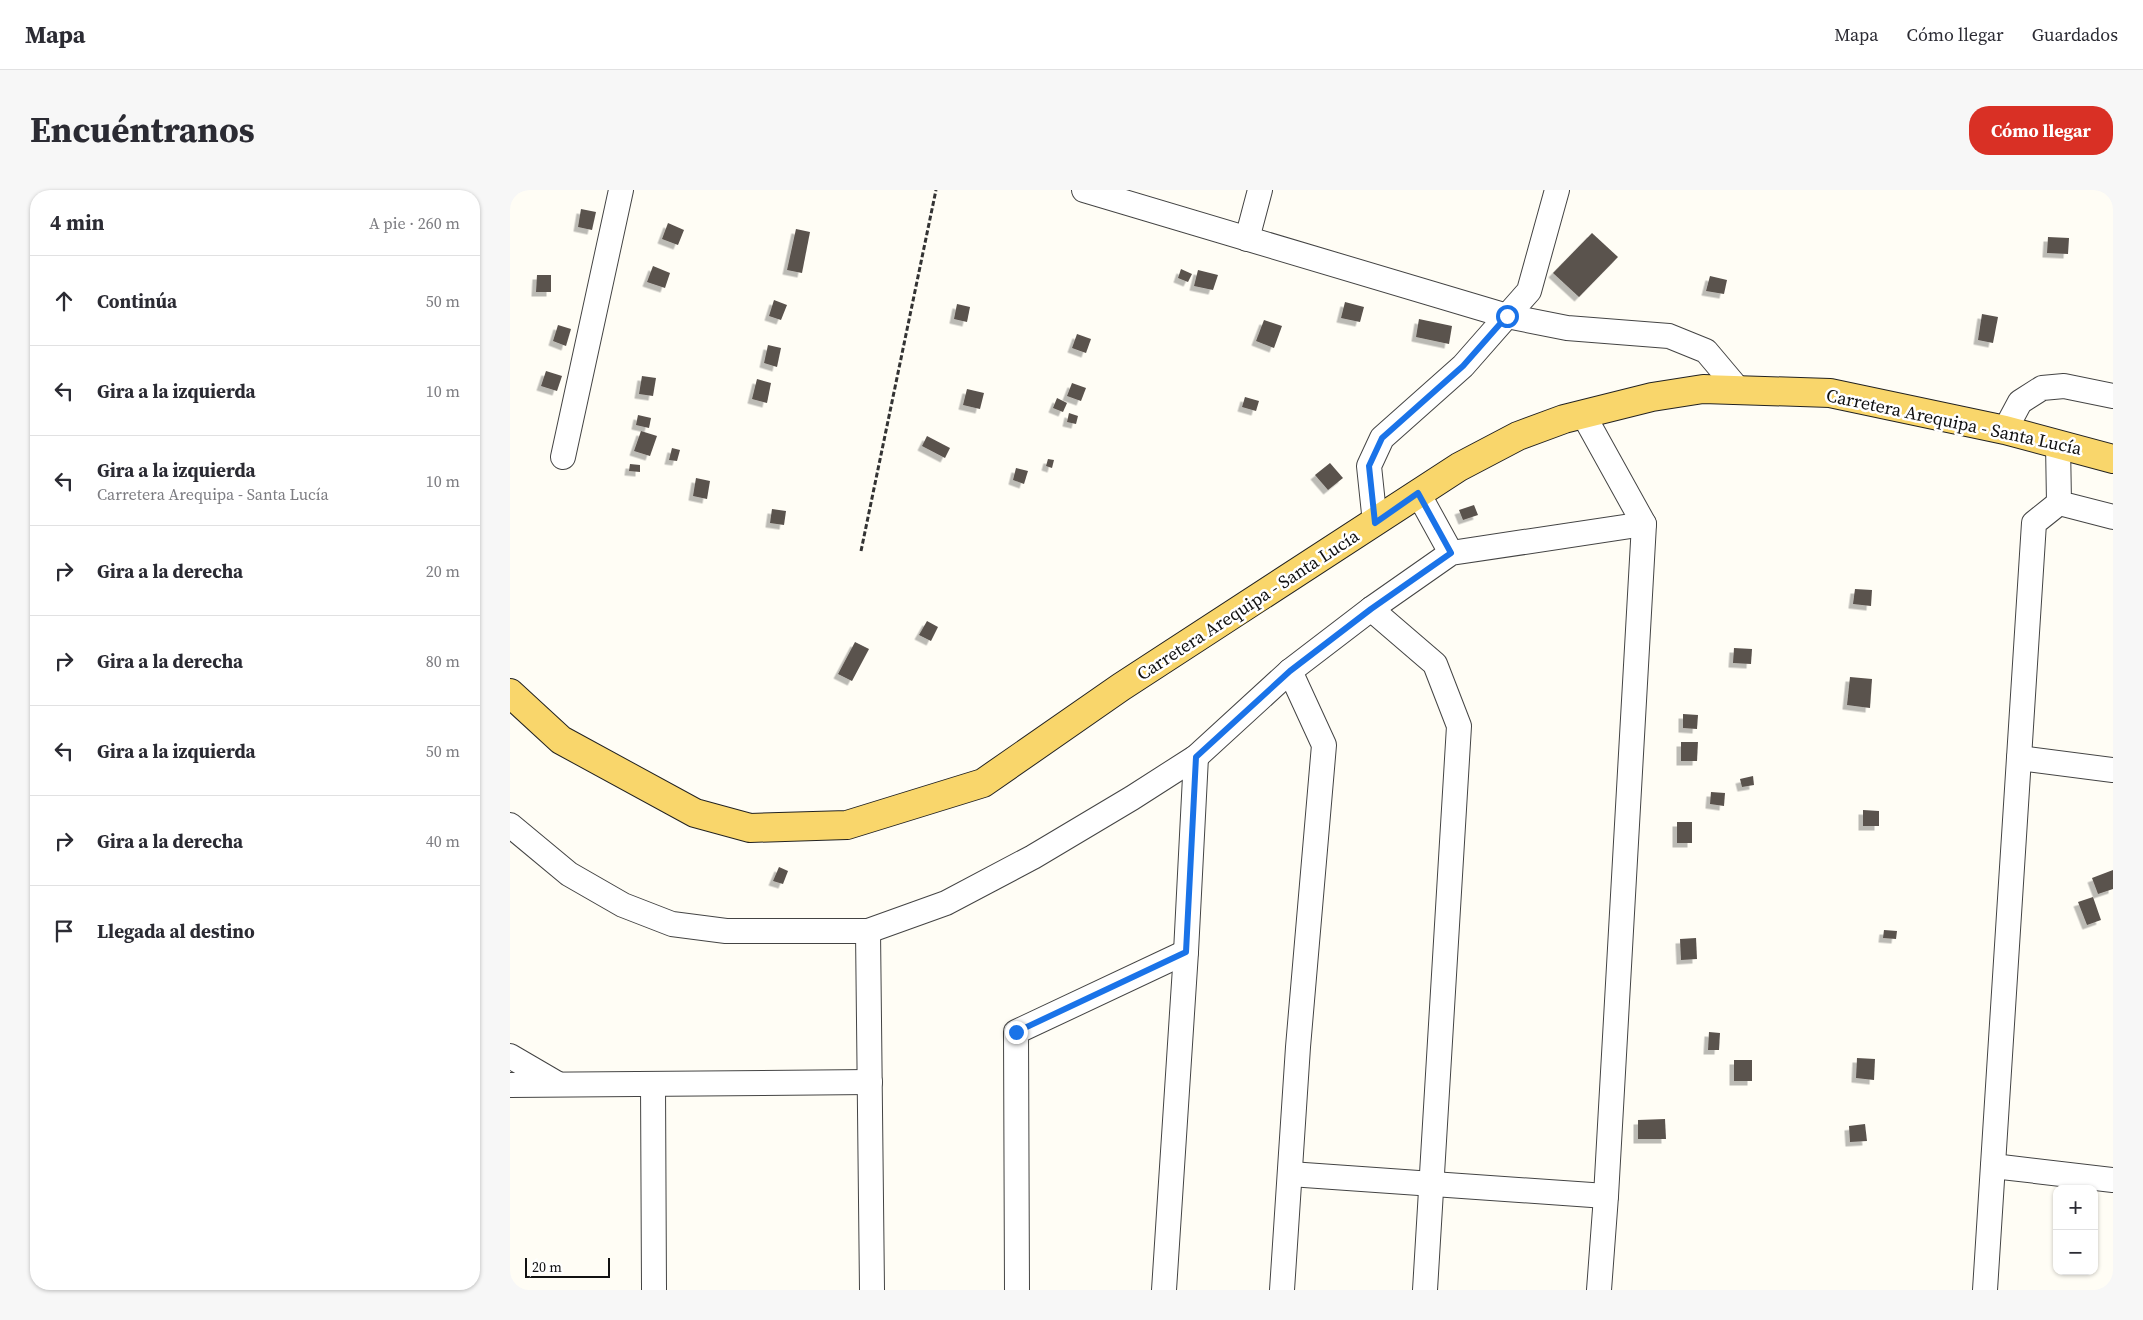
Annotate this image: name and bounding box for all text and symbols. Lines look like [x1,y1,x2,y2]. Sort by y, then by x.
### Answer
text: Mapa [25,18,86,51]
text: Mapa [1834,22,1879,47]
text: Cómo llegar [1907,22,2004,47]
text: Guardados [2032,22,2118,47]
text: Encuéntranos [30,106,255,154]
button: Cómo llegar [1969,106,2113,155]
text: 4 min [50,208,105,237]
text: A pie · 260 m [369,212,460,234]
icon: ahead [50,287,78,315]
text: Continúa [97,288,177,314]
text: 50 m [426,290,460,312]
route start [1496,305,1519,328]
icon: left [50,377,78,405]
text: Gira a la izquierda [97,378,256,404]
text: 10 m [426,380,460,402]
street label: Carretera Arequipa - Santa Lucía [1824,382,2085,461]
text: Gira a la izquierda [97,457,256,483]
icon: left [50,467,78,495]
text: 10 m [426,470,460,492]
text: Carretera Arequipa - Santa Lucía [97,483,329,505]
street label: Carretera Arequipa - Santa Lucía [1132,523,1365,686]
icon: right [50,557,78,585]
text: Gira a la derecha [97,558,243,584]
text: 20 m [426,560,460,582]
icon: right [50,647,78,675]
text: Gira a la derecha [97,648,243,674]
text: 80 m [426,650,460,672]
icon: left [50,737,78,765]
text: Gira a la izquierda [97,738,256,764]
text: 50 m [426,740,460,762]
icon: right [50,827,78,855]
text: Gira a la derecha [97,828,243,854]
text: 40 m [426,830,460,852]
icon: arrive [50,917,78,945]
text: Llegada al destino [97,918,255,944]
route end [1005,1021,1028,1044]
map controls [2053,1185,2098,1275]
button: + [2053,1185,2098,1230]
button: − [2053,1230,2098,1275]
scale bar [525,1255,610,1278]
text: 20 m [532,1257,562,1277]

